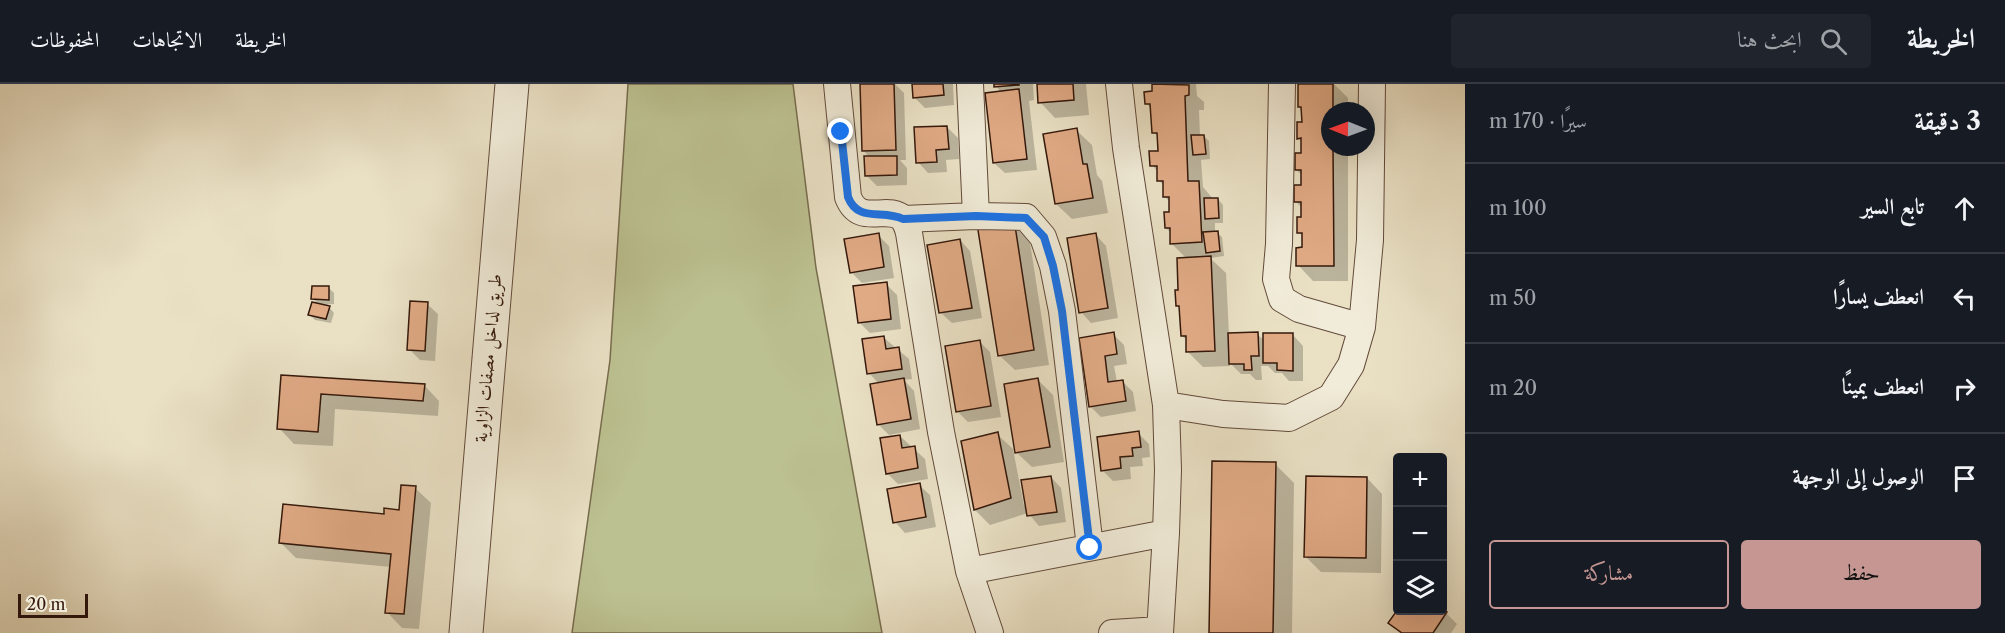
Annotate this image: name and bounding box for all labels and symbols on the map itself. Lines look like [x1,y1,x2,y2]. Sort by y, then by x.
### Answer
north arrow [1321,102,1375,156]
route end [827,118,853,144]
street label: طريق لداخل مصفات الزاوية [470,273,508,443]
route start [1076,534,1102,560]
scale bar [18,591,88,618]

